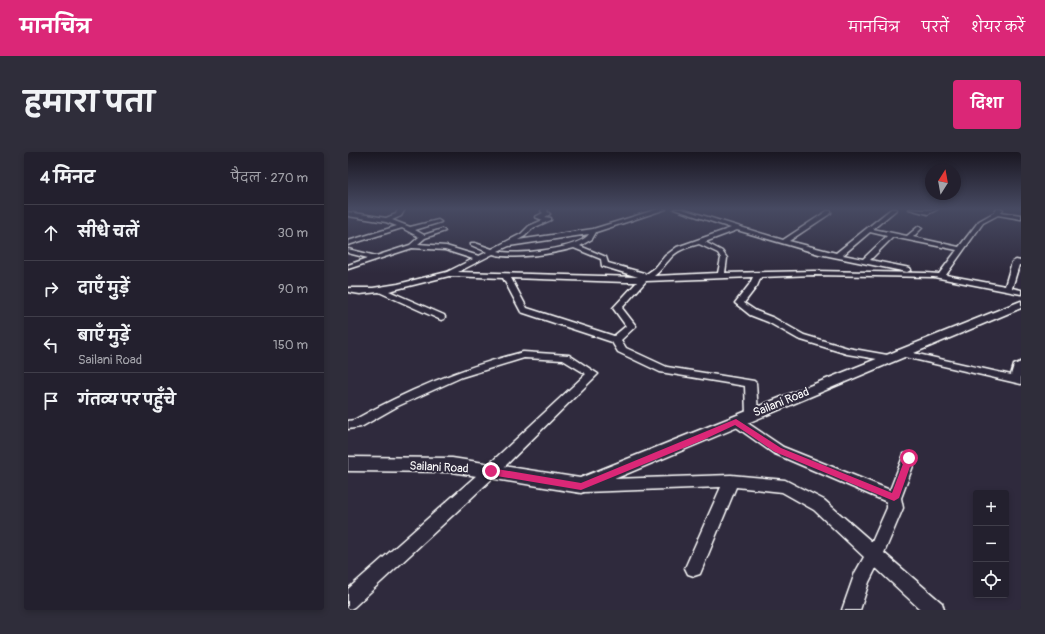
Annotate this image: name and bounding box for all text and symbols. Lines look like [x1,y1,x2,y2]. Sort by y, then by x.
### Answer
text: मानचित्र [20,15,91,39]
text: मानचित्र [848,19,900,36]
text: परतें [922,19,949,36]
text: शेयर करें [971,19,1025,36]
button: दिशा [953,80,1021,129]
text: हमारा पता [24,86,155,121]
north arrow [925,164,961,200]
text: 4 मिनट [40,167,95,188]
text: पैदल · 270 m [231,170,308,186]
icon: ahead [40,222,62,244]
text: सीधे चलें [78,223,139,242]
text: 30 m [278,225,308,241]
icon: right [40,278,62,300]
text: दाएँ मुड़ें [78,279,130,298]
text: 90 m [278,281,308,297]
text: बाएँ मुड़ें [78,327,130,346]
icon: left [40,334,62,356]
text: 150 m [273,337,308,353]
text: Sailani Road [78,352,142,368]
street label: Sailani Road [751,384,812,421]
icon: arrive [40,390,62,412]
text: गंतव्य पर पहुँचे [78,391,176,410]
route start [900,449,918,467]
street label: Sailani Road [409,458,469,477]
route end [482,462,500,480]
map controls [973,490,1009,598]
button: + [973,490,1009,526]
button: − [973,526,1009,562]
button: locate [973,562,1009,598]

